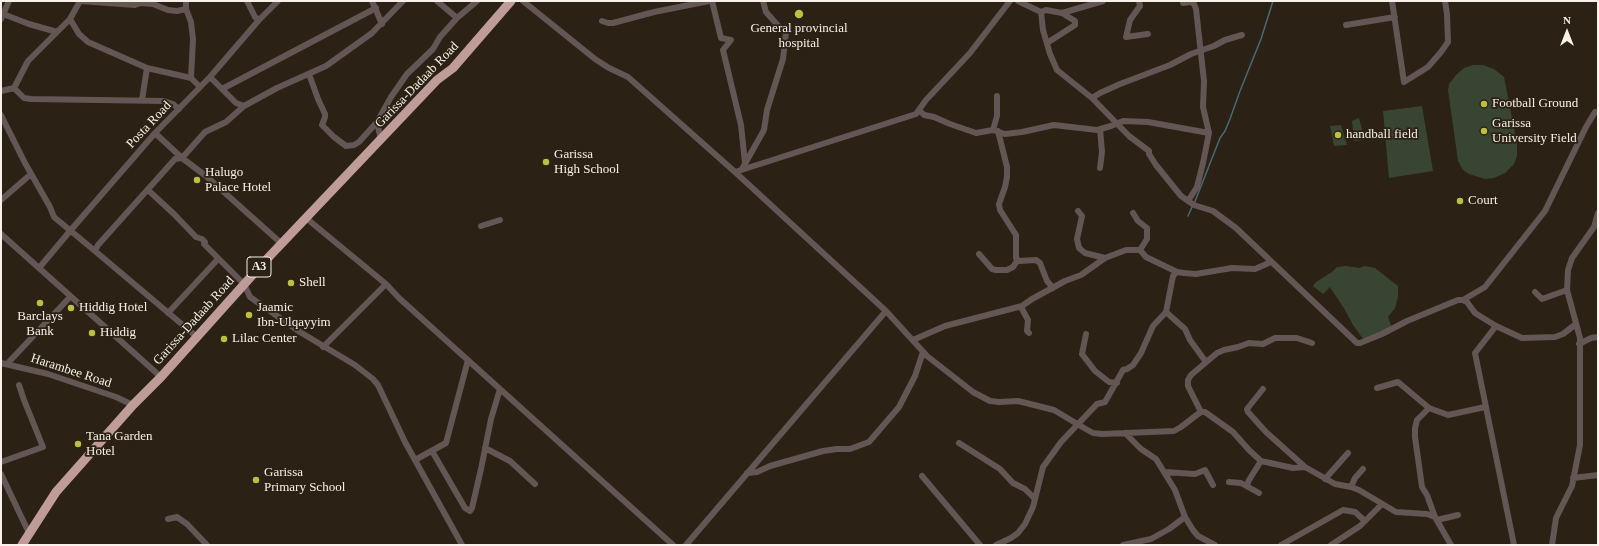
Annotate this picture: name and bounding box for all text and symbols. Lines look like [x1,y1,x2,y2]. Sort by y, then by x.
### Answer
marker: General provincial hospital [793,8,805,20]
north arrow [1547,12,1587,52]
text: N [1563,14,1571,26]
place label: General provincial hospital [750,21,848,52]
street label: Garissa-Dadaab Road [372,39,462,131]
place label: Football Ground [1492,96,1578,112]
street label: Posta Road [123,98,175,152]
marker: Football Ground [1479,99,1489,109]
place label: Garissa University Field [1492,116,1577,147]
marker: Garissa University Field [1479,126,1489,136]
place label: handball field [1346,127,1418,143]
marker: handball field [1333,130,1343,140]
place label: Garissa High School [554,147,619,178]
marker: Garissa High School [541,157,551,167]
place label: Halugo Palace Hotel [205,165,271,196]
marker: Halugo Palace Hotel [192,175,202,185]
place label: Court [1468,193,1498,209]
marker: Court [1455,196,1465,206]
road number: A3 [247,257,271,277]
street label: Garissa-Dadaab Road [150,274,238,368]
place label: Shell [299,275,326,291]
marker: Shell [286,278,296,288]
marker: Barclays Bank [35,298,45,308]
place label: Hiddig Hotel [79,300,147,316]
place label: Jaamic Ibn-Ulqayyim [257,300,331,331]
marker: Hiddig Hotel [66,303,76,313]
place label: Barclays Bank [17,309,63,340]
marker: Jaamic Ibn-Ulqayyim [244,310,254,320]
place label: Hiddig [100,325,136,341]
marker: Hiddig [87,328,97,338]
place label: Lilac Center [232,331,297,347]
marker: Lilac Center [219,334,229,344]
street label: Harambee Road [29,351,113,391]
place label: Tana Garden Hotel [86,429,153,460]
marker: Tana Garden Hotel [73,439,83,449]
place label: Garissa Primary School [264,465,345,496]
marker: Garissa Primary School [251,475,261,485]

